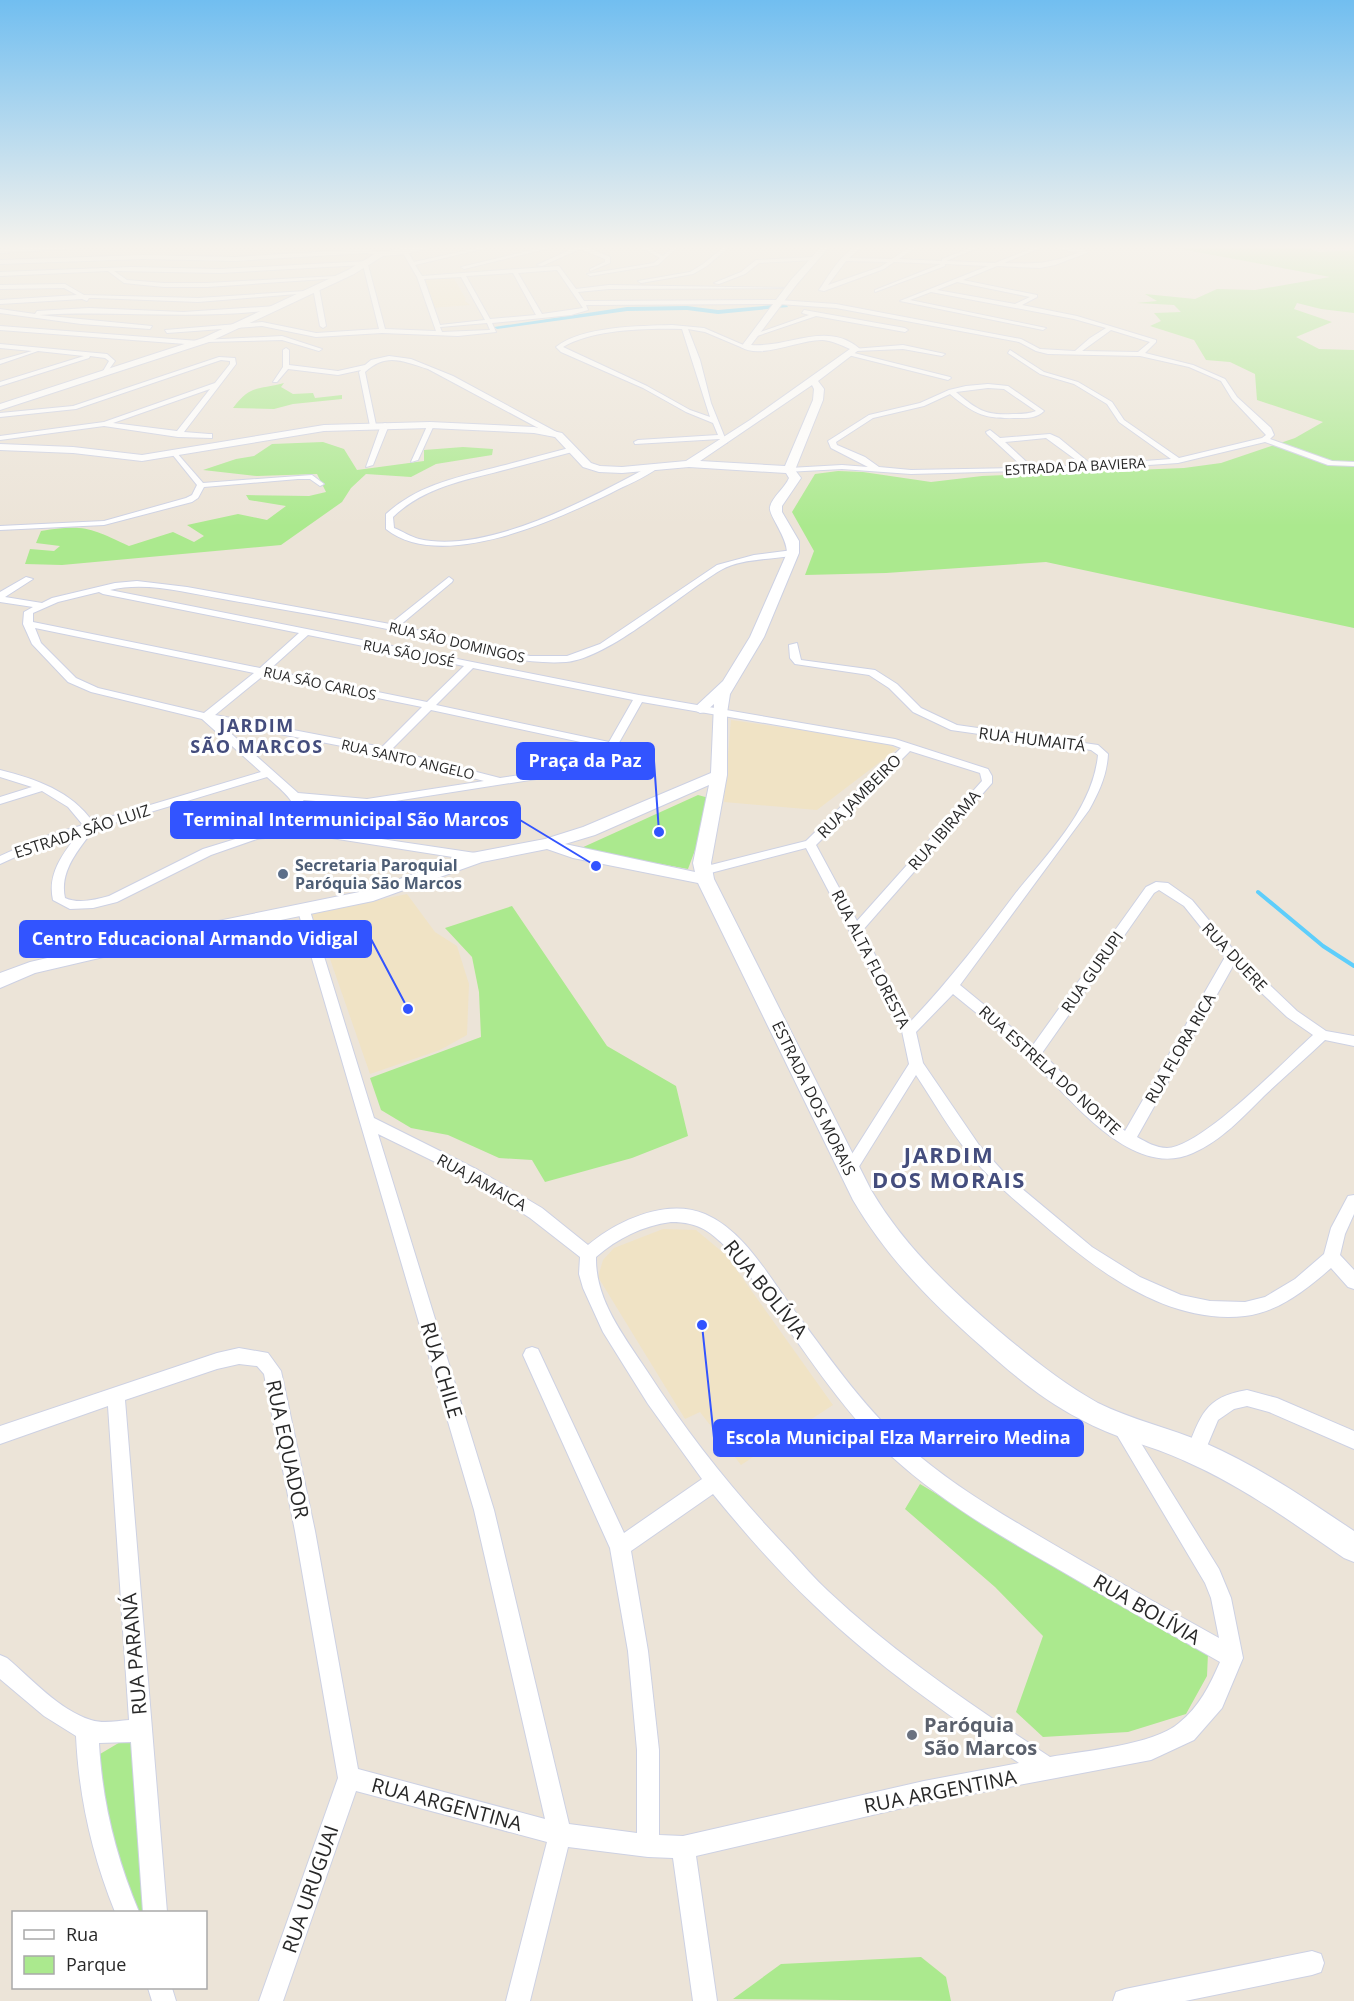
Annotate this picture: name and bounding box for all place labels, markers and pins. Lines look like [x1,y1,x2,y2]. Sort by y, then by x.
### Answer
callout: Praça da Paz [517,743,654,779]
callout: Terminal Intermunicipal São Marcos [171,802,520,838]
place label: Secretaria Paroquial Paróquia São Marcos [295,854,462,894]
marker: Secretaria Paroquial Paróquia São Marcos [276,867,290,881]
callout: Centro Educacional Armando Vidigal [20,921,371,957]
callout: Escola Municipal Elza Marreiro Medina [714,1420,1083,1456]
place label: Paróquia São Marcos [924,1711,1037,1761]
marker: Paróquia São Marcos [905,1728,919,1742]

